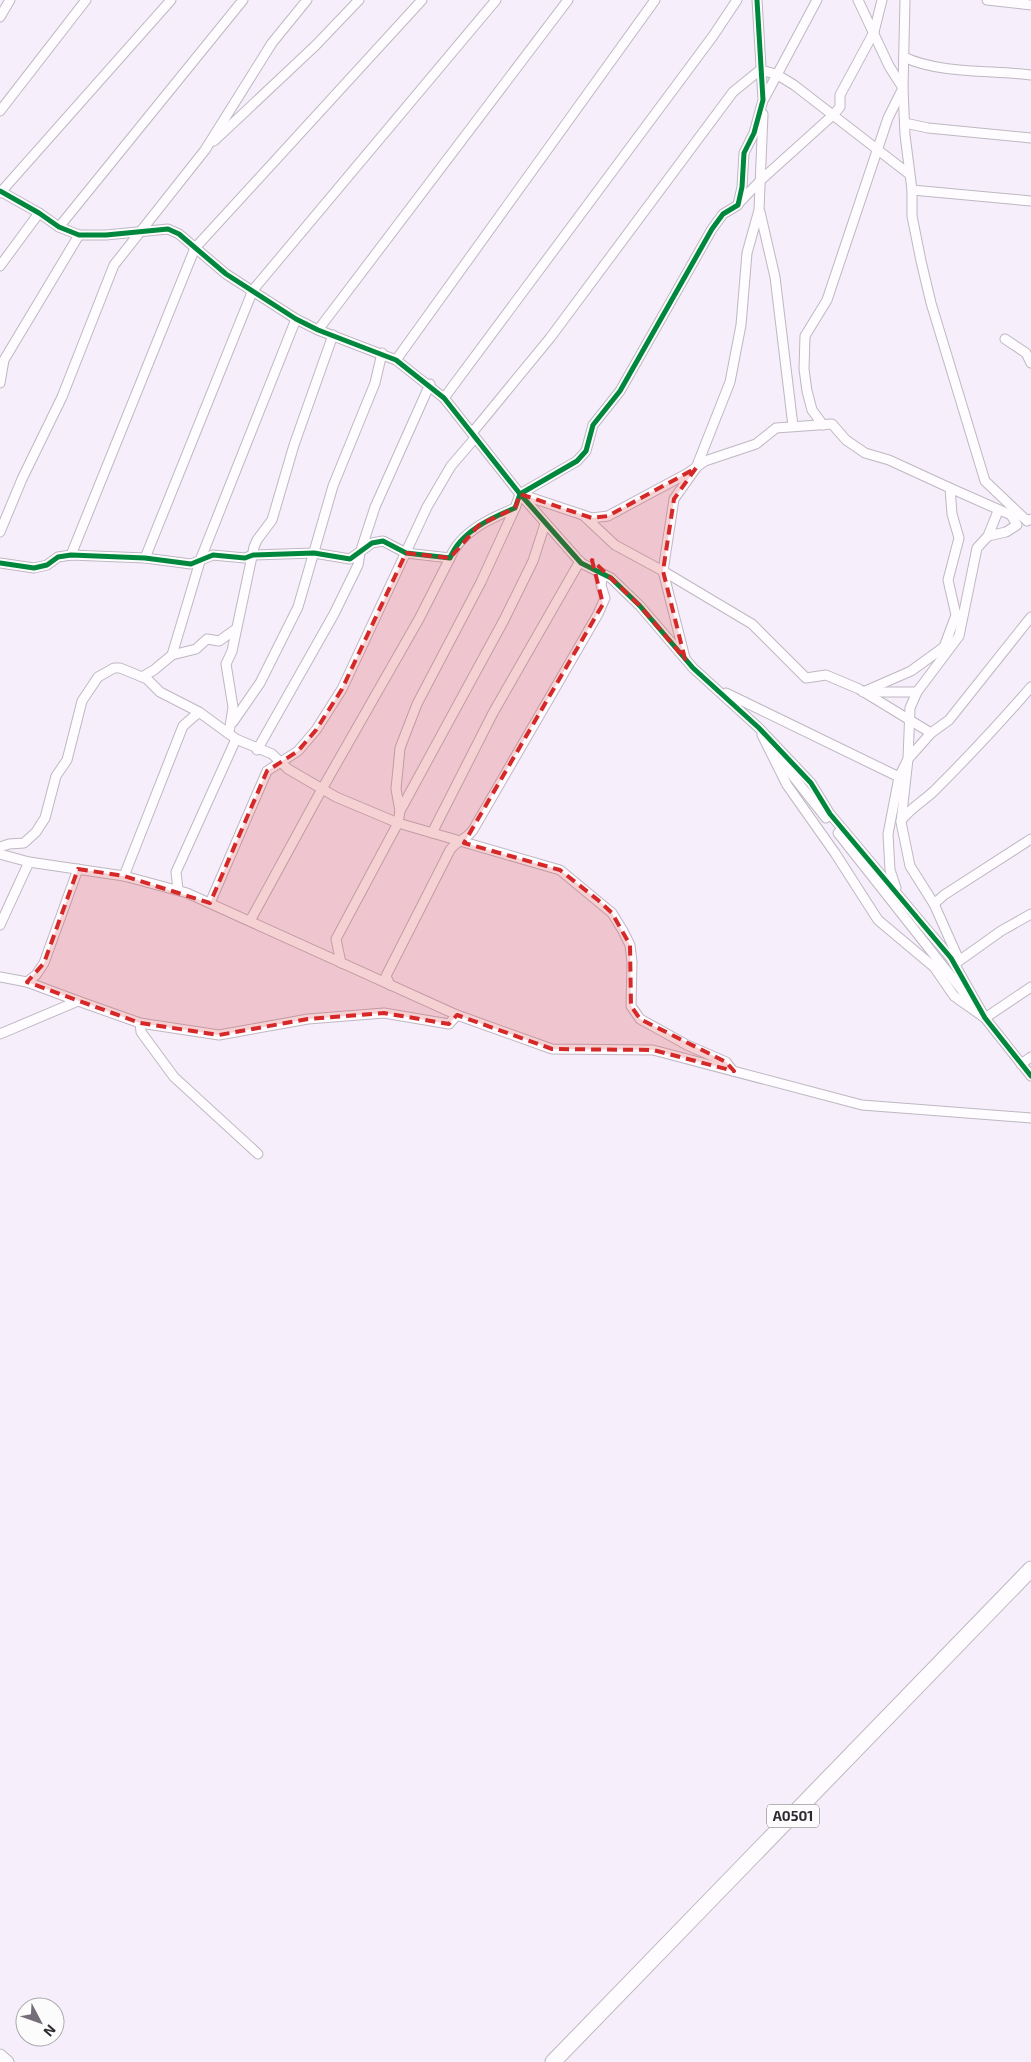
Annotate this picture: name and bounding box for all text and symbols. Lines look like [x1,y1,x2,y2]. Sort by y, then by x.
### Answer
road number: A0501 [767,1804,819,1828]
north arrow [15,1997,65,2047]
text: N [40,2021,60,2040]

